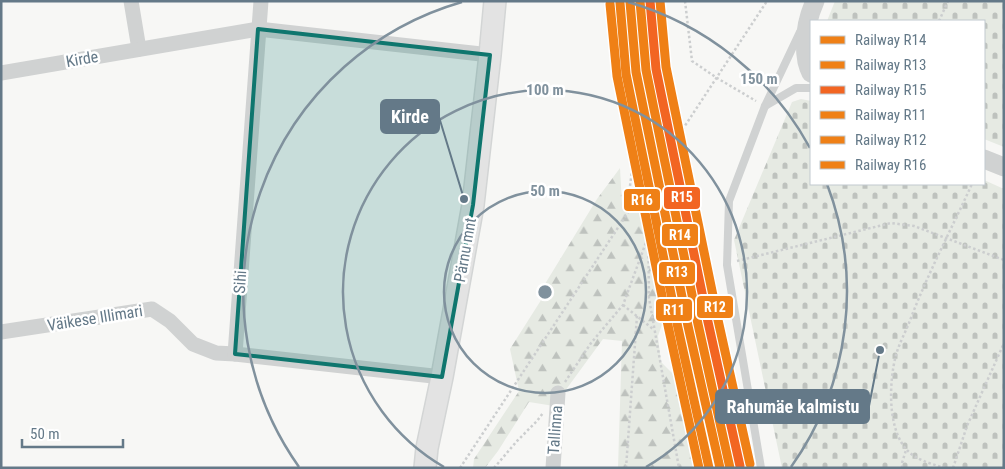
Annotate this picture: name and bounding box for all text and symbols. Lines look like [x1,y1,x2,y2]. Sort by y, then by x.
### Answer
legend [810,20,985,185]
text: Railway R14 [855,31,926,49]
street label: Kirde [64,47,100,71]
text: Railway R13 [855,56,926,74]
text: 150 m [740,70,778,88]
text: 100 m [526,81,564,99]
text: Railway R15 [855,81,926,99]
callout: Kirde [381,100,439,133]
text: Kirde [391,106,429,127]
text: Railway R11 [855,106,926,124]
text: Railway R12 [855,131,926,149]
text: Railway R16 [855,156,926,174]
text: 50 m [530,182,560,200]
line badge: R15 [663,186,701,210]
line badge: R16 [623,188,661,212]
text: R15 [671,189,693,205]
text: R16 [631,192,653,208]
street label: Pärnu mnt [450,216,480,284]
line badge: R14 [661,223,699,247]
text: R14 [669,227,691,243]
line badge: R13 [658,261,696,285]
text: R13 [666,264,688,280]
street label: Sihi [230,270,250,294]
centre of rings [536,283,554,301]
line badge: R12 [696,295,734,319]
line badge: R11 [655,298,693,322]
text: R12 [704,299,726,315]
street label: Väikese Illimari [46,301,144,335]
text: R11 [663,302,685,318]
callout: Rahumäe kalmistu [716,390,869,423]
text: Rahumäe kalmistu [727,396,859,417]
street label: Tallinna [544,405,566,455]
scale bar [22,416,124,448]
text: 50 m [30,425,60,443]

